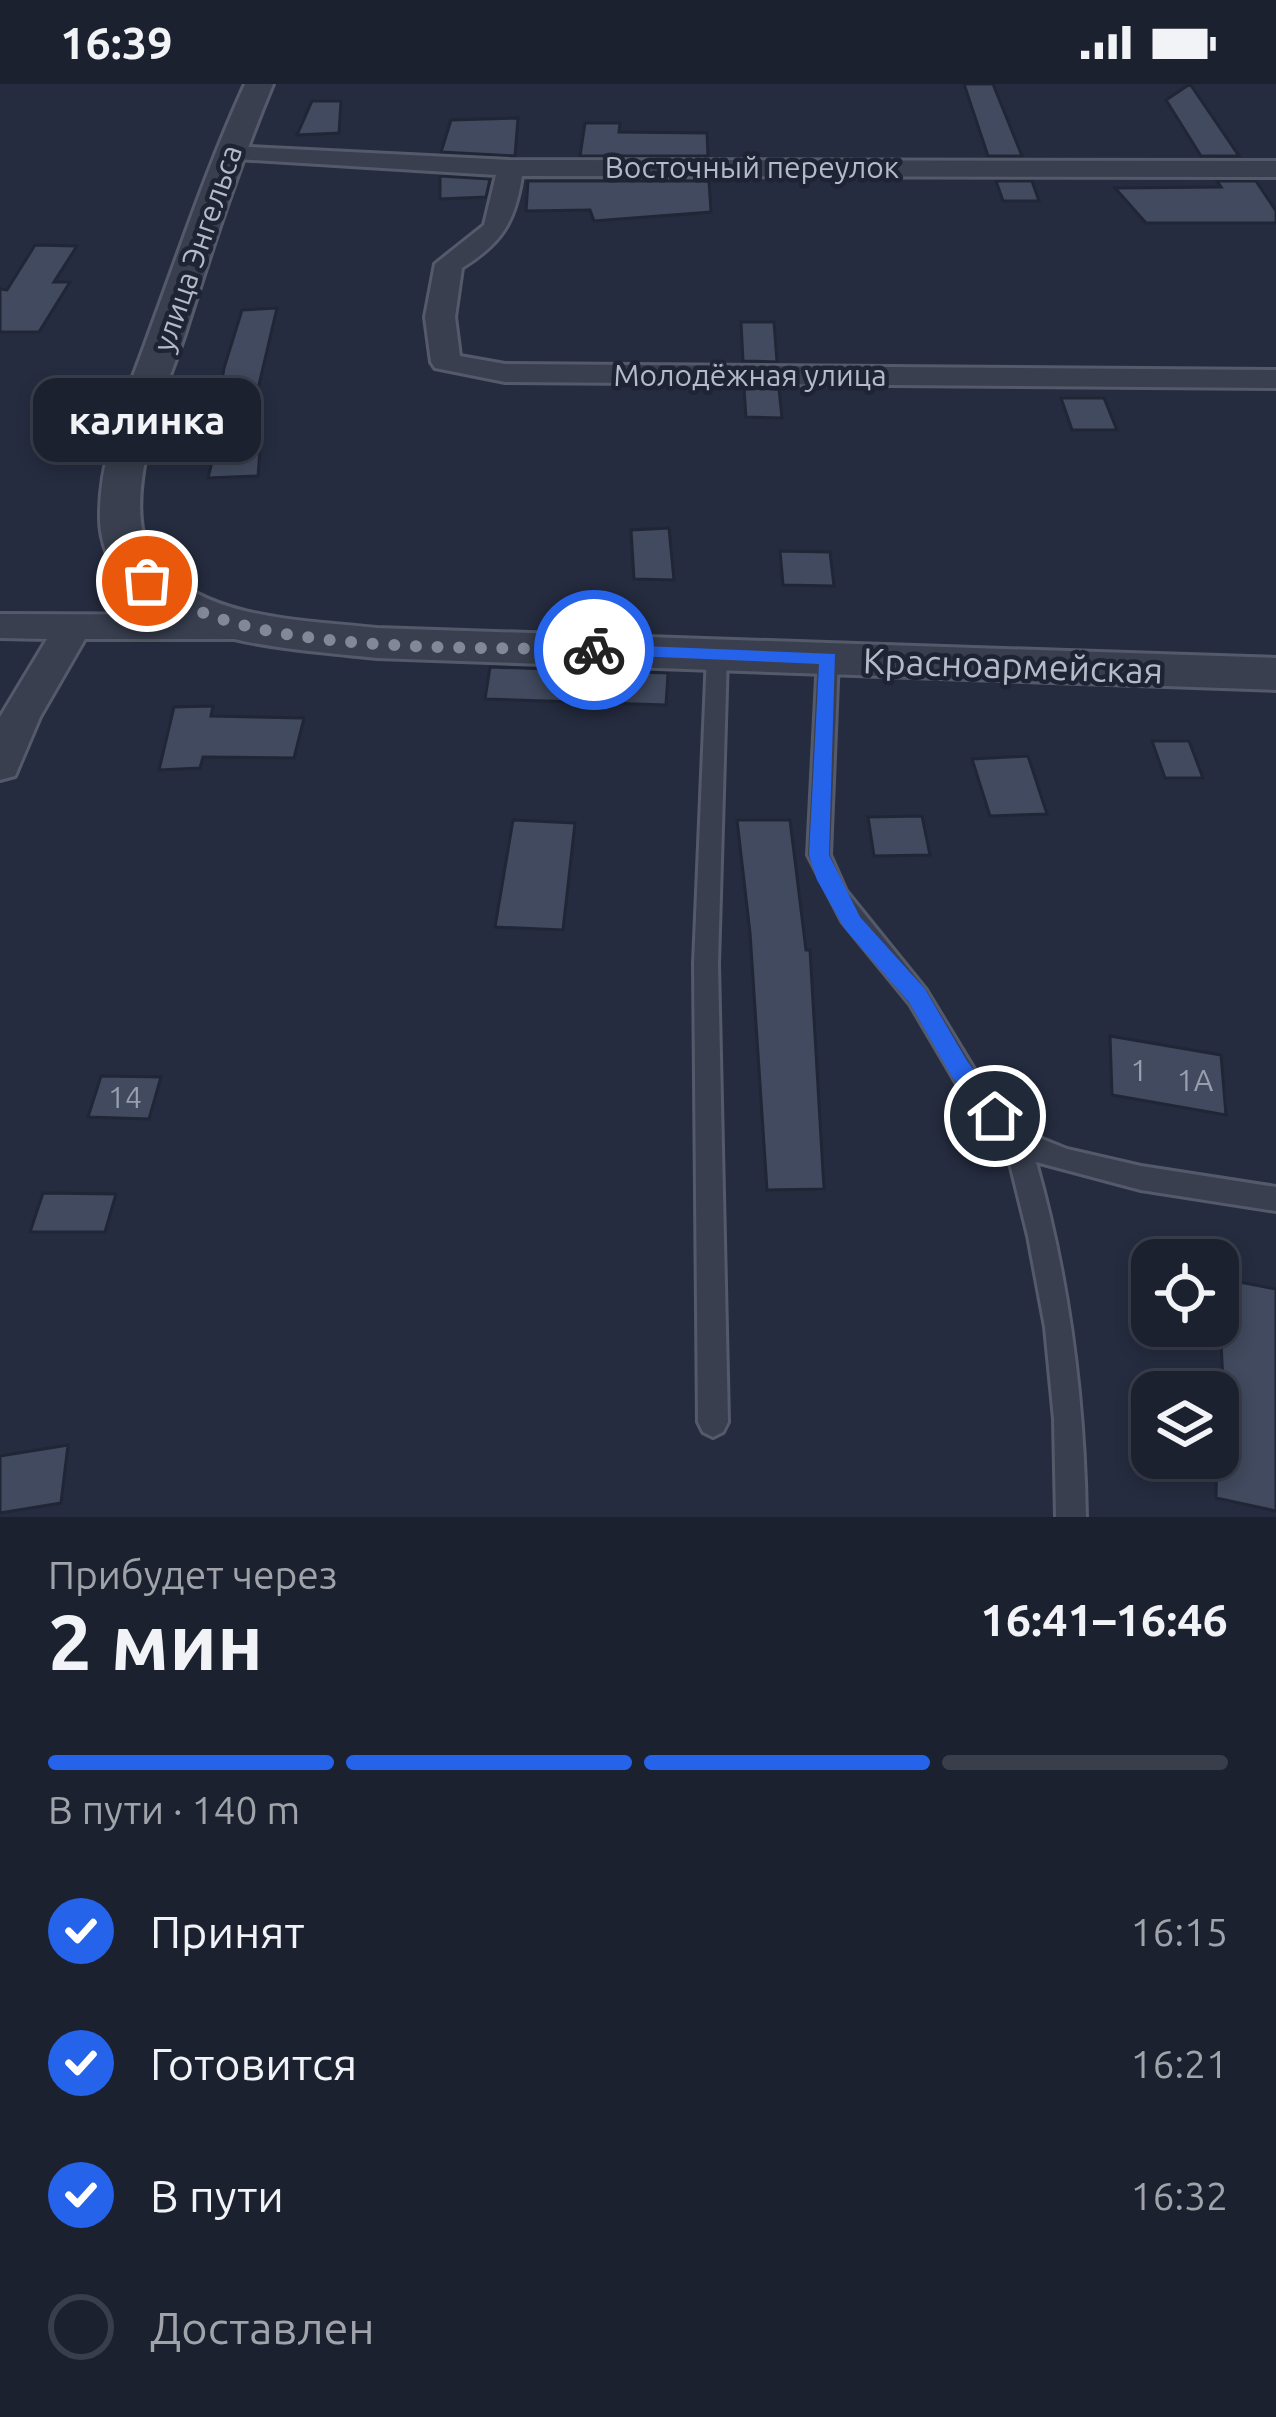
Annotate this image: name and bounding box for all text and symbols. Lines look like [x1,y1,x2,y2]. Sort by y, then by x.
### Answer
text: 16:39 [60,17,173,68]
street label: улица Энгельса [146,140,248,356]
street label: Восточный переулок [605,150,899,184]
street label: Молодёжная улица [613,358,887,392]
callout: калинка [33,377,261,461]
text: калинка [68,398,226,441]
pin [96,530,198,632]
icon: bag [114,548,180,614]
courier [534,590,654,710]
icon: bike [561,617,627,683]
street label: Красноармейская [862,639,1164,691]
house number: 1 [1131,1053,1147,1087]
house number: 1А [1177,1063,1214,1097]
pin [944,1065,1046,1167]
house number: 14 [108,1080,142,1114]
icon: home [962,1083,1028,1149]
map controls [1131,1239,1239,1479]
button: locate [1131,1239,1239,1347]
button: layers [1131,1371,1239,1479]
text: Прибудет через [48,1553,337,1596]
text: 16:41–16:46 [980,1594,1228,1645]
text: 2 мин [48,1597,263,1685]
text: В пути · 140 m [48,1788,300,1831]
icon: check [48,1898,114,1964]
text: Принят [150,1906,305,1957]
text: 16:15 [1130,1910,1228,1953]
icon: check [48,2030,114,2096]
text: Готовится [150,2038,357,2089]
text: 16:21 [1130,2042,1228,2085]
icon: check [48,2162,114,2228]
text: В пути [150,2170,284,2221]
text: 16:32 [1130,2174,1228,2217]
text: Доставлен [150,2302,375,2353]

